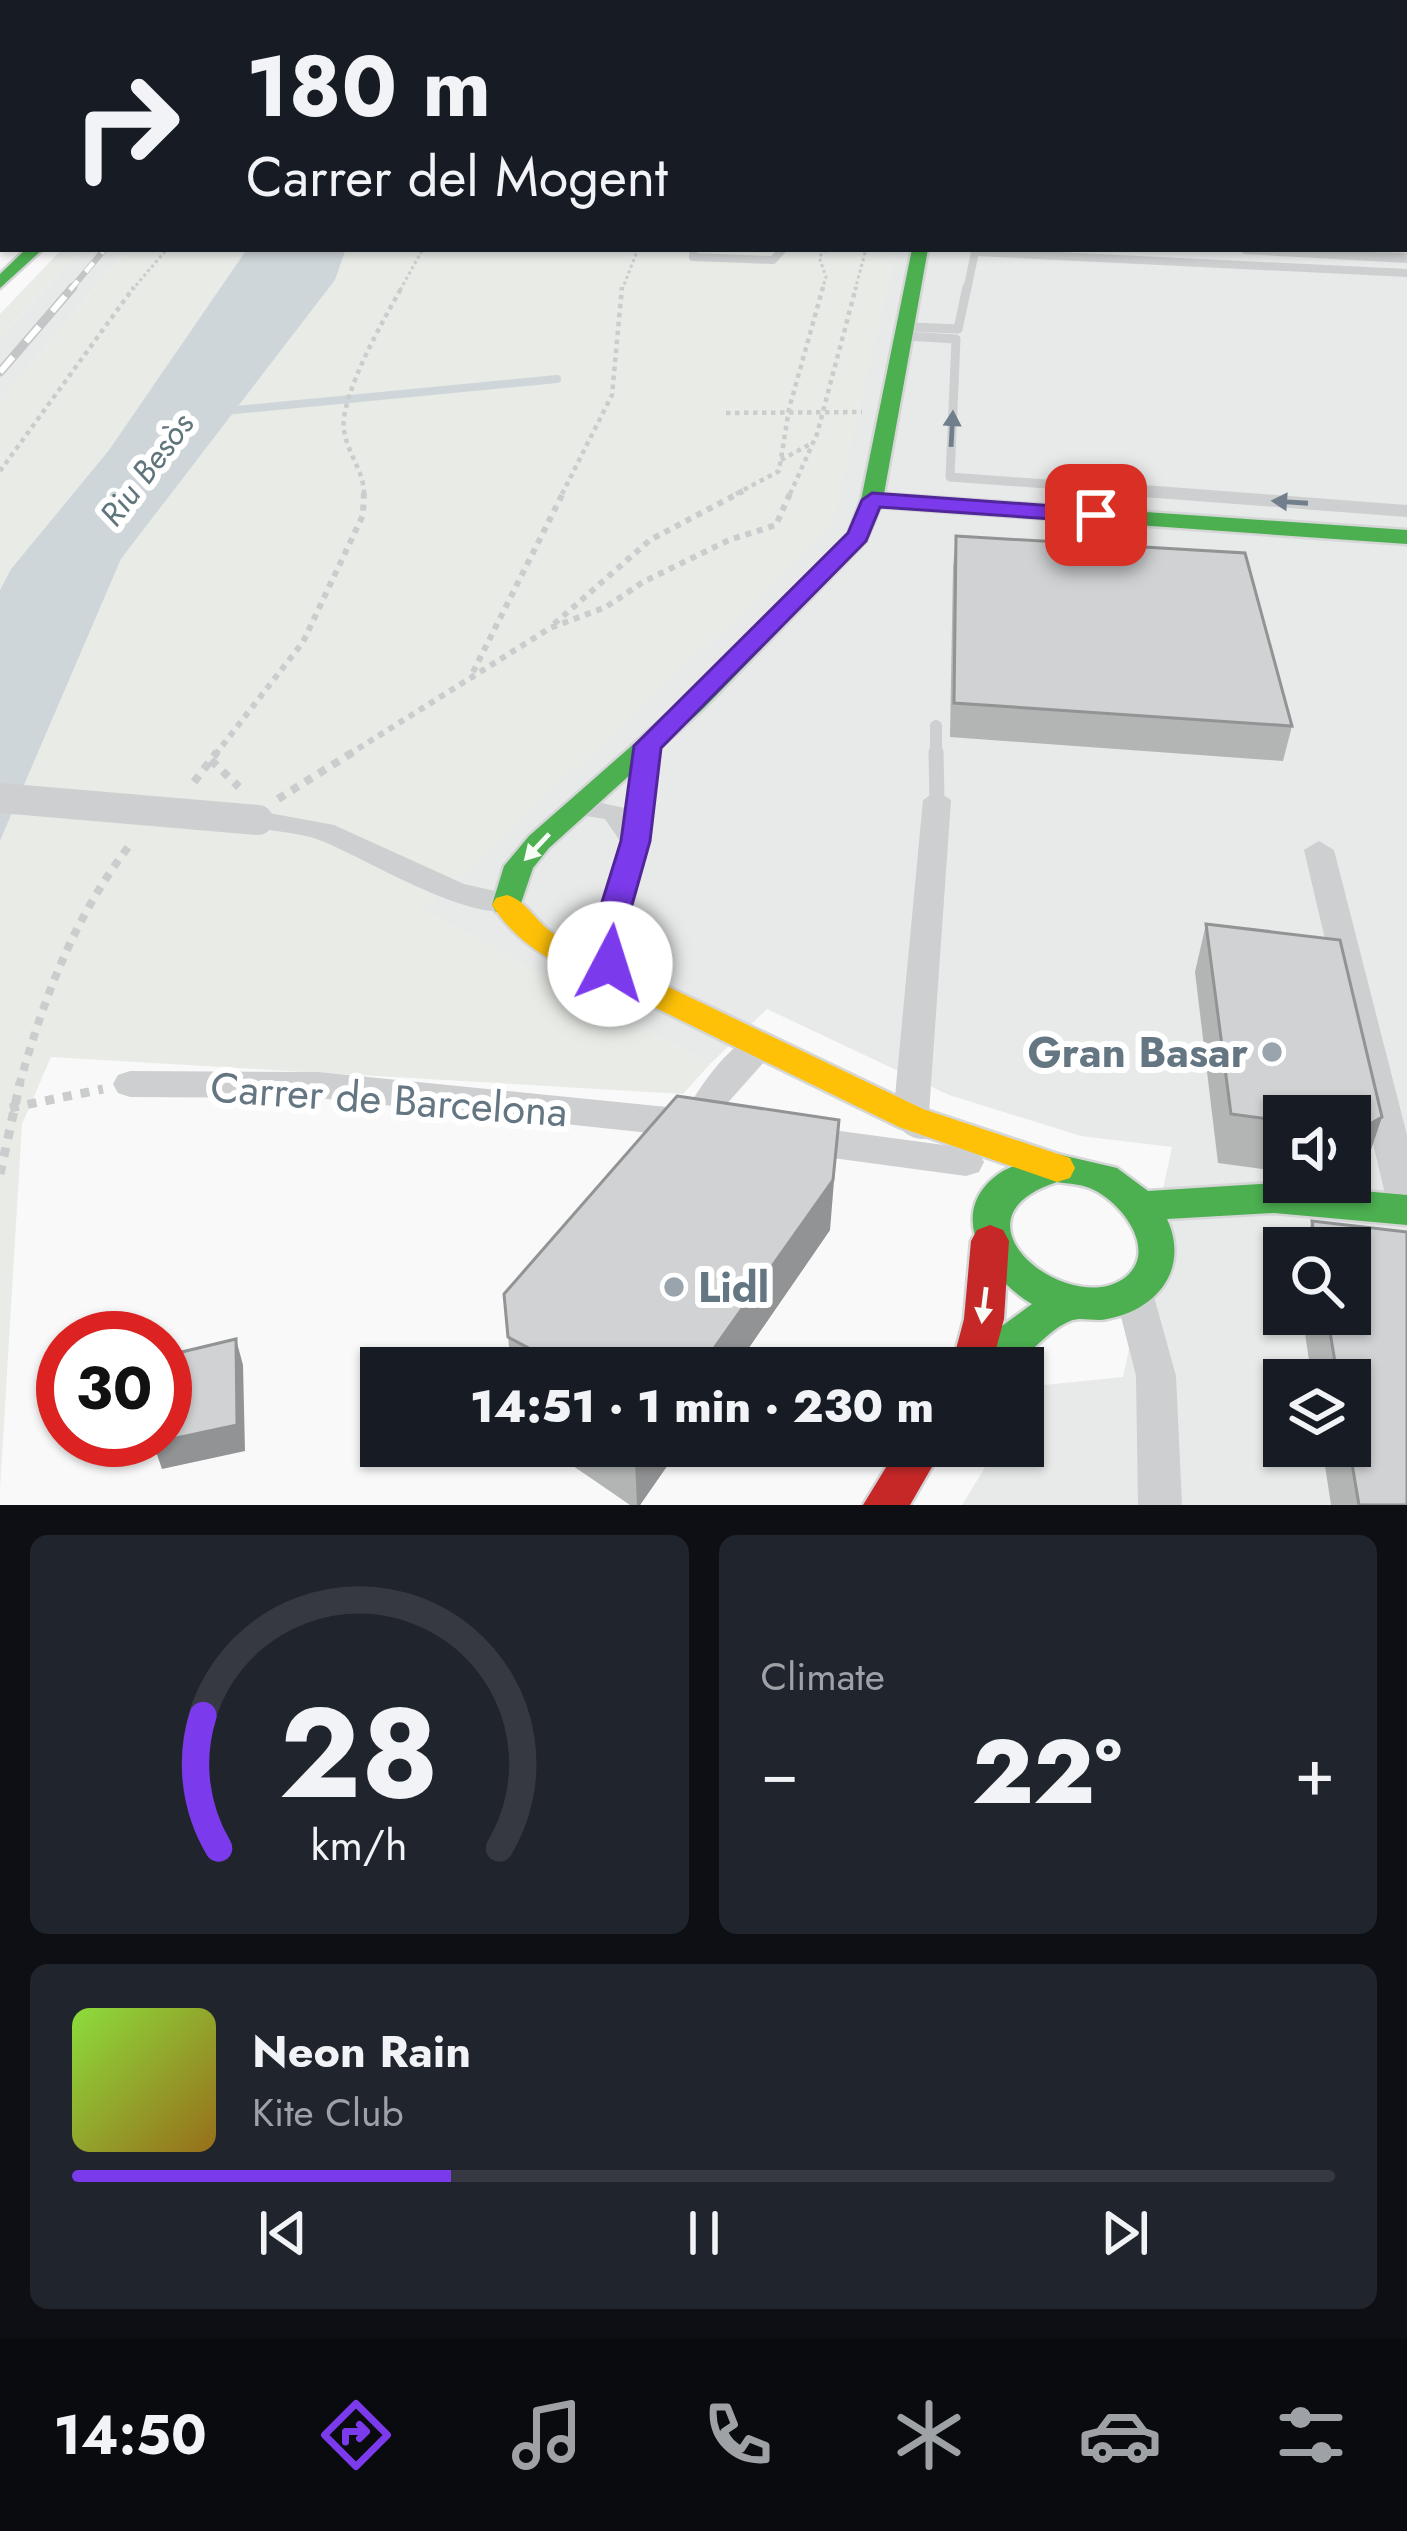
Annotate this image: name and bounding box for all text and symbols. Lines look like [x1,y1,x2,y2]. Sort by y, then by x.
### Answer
text: 180 m [246,26,491,148]
icon: right [48,48,204,204]
text: Carrer del Mogent [246,138,668,216]
water label: Riu Besòs [88,402,205,536]
one-way arrow [943,409,962,447]
pin [1045,464,1147,566]
icon: arrive [1063,482,1129,548]
one-way arrow [1271,493,1308,512]
one-way arrow [524,832,551,861]
position arrow [547,901,673,1027]
place label: Gran Basar [1028,1022,1249,1083]
marker: Gran Basar [1259,1039,1285,1065]
street label: Carrer de Barcelona [208,1057,570,1142]
map controls [1263,1095,1371,1467]
button: sound [1263,1095,1371,1203]
button: search [1263,1227,1371,1335]
place label: Lidl [698,1257,769,1318]
marker: Lidl [661,1274,687,1300]
one-way arrow [975,1287,994,1325]
speed limit sign: 30 [36,1311,192,1467]
button: layers [1263,1359,1371,1467]
text: 14:51 · 1 min · 230 m [470,1374,934,1439]
text: Climate [761,1648,885,1705]
text: 28 [279,1663,439,1844]
text: 22° [972,1707,1122,1837]
text: − [761,1724,799,1820]
text: + [1294,1724,1335,1820]
text: km/h [311,1813,408,1875]
text: Neon Rain [252,2019,471,2084]
text: Kite Club [252,2084,404,2141]
icon: previous [250,2200,316,2266]
icon: pause [671,2200,737,2266]
icon: next [1092,2200,1158,2266]
icon: directions [314,2393,398,2477]
icon: music [505,2393,589,2477]
icon: phone [696,2393,780,2477]
icon: climate [887,2393,971,2477]
icon: car [1078,2393,1162,2477]
icon: filters [1269,2393,1353,2477]
text: 14:50 [54,2396,207,2474]

